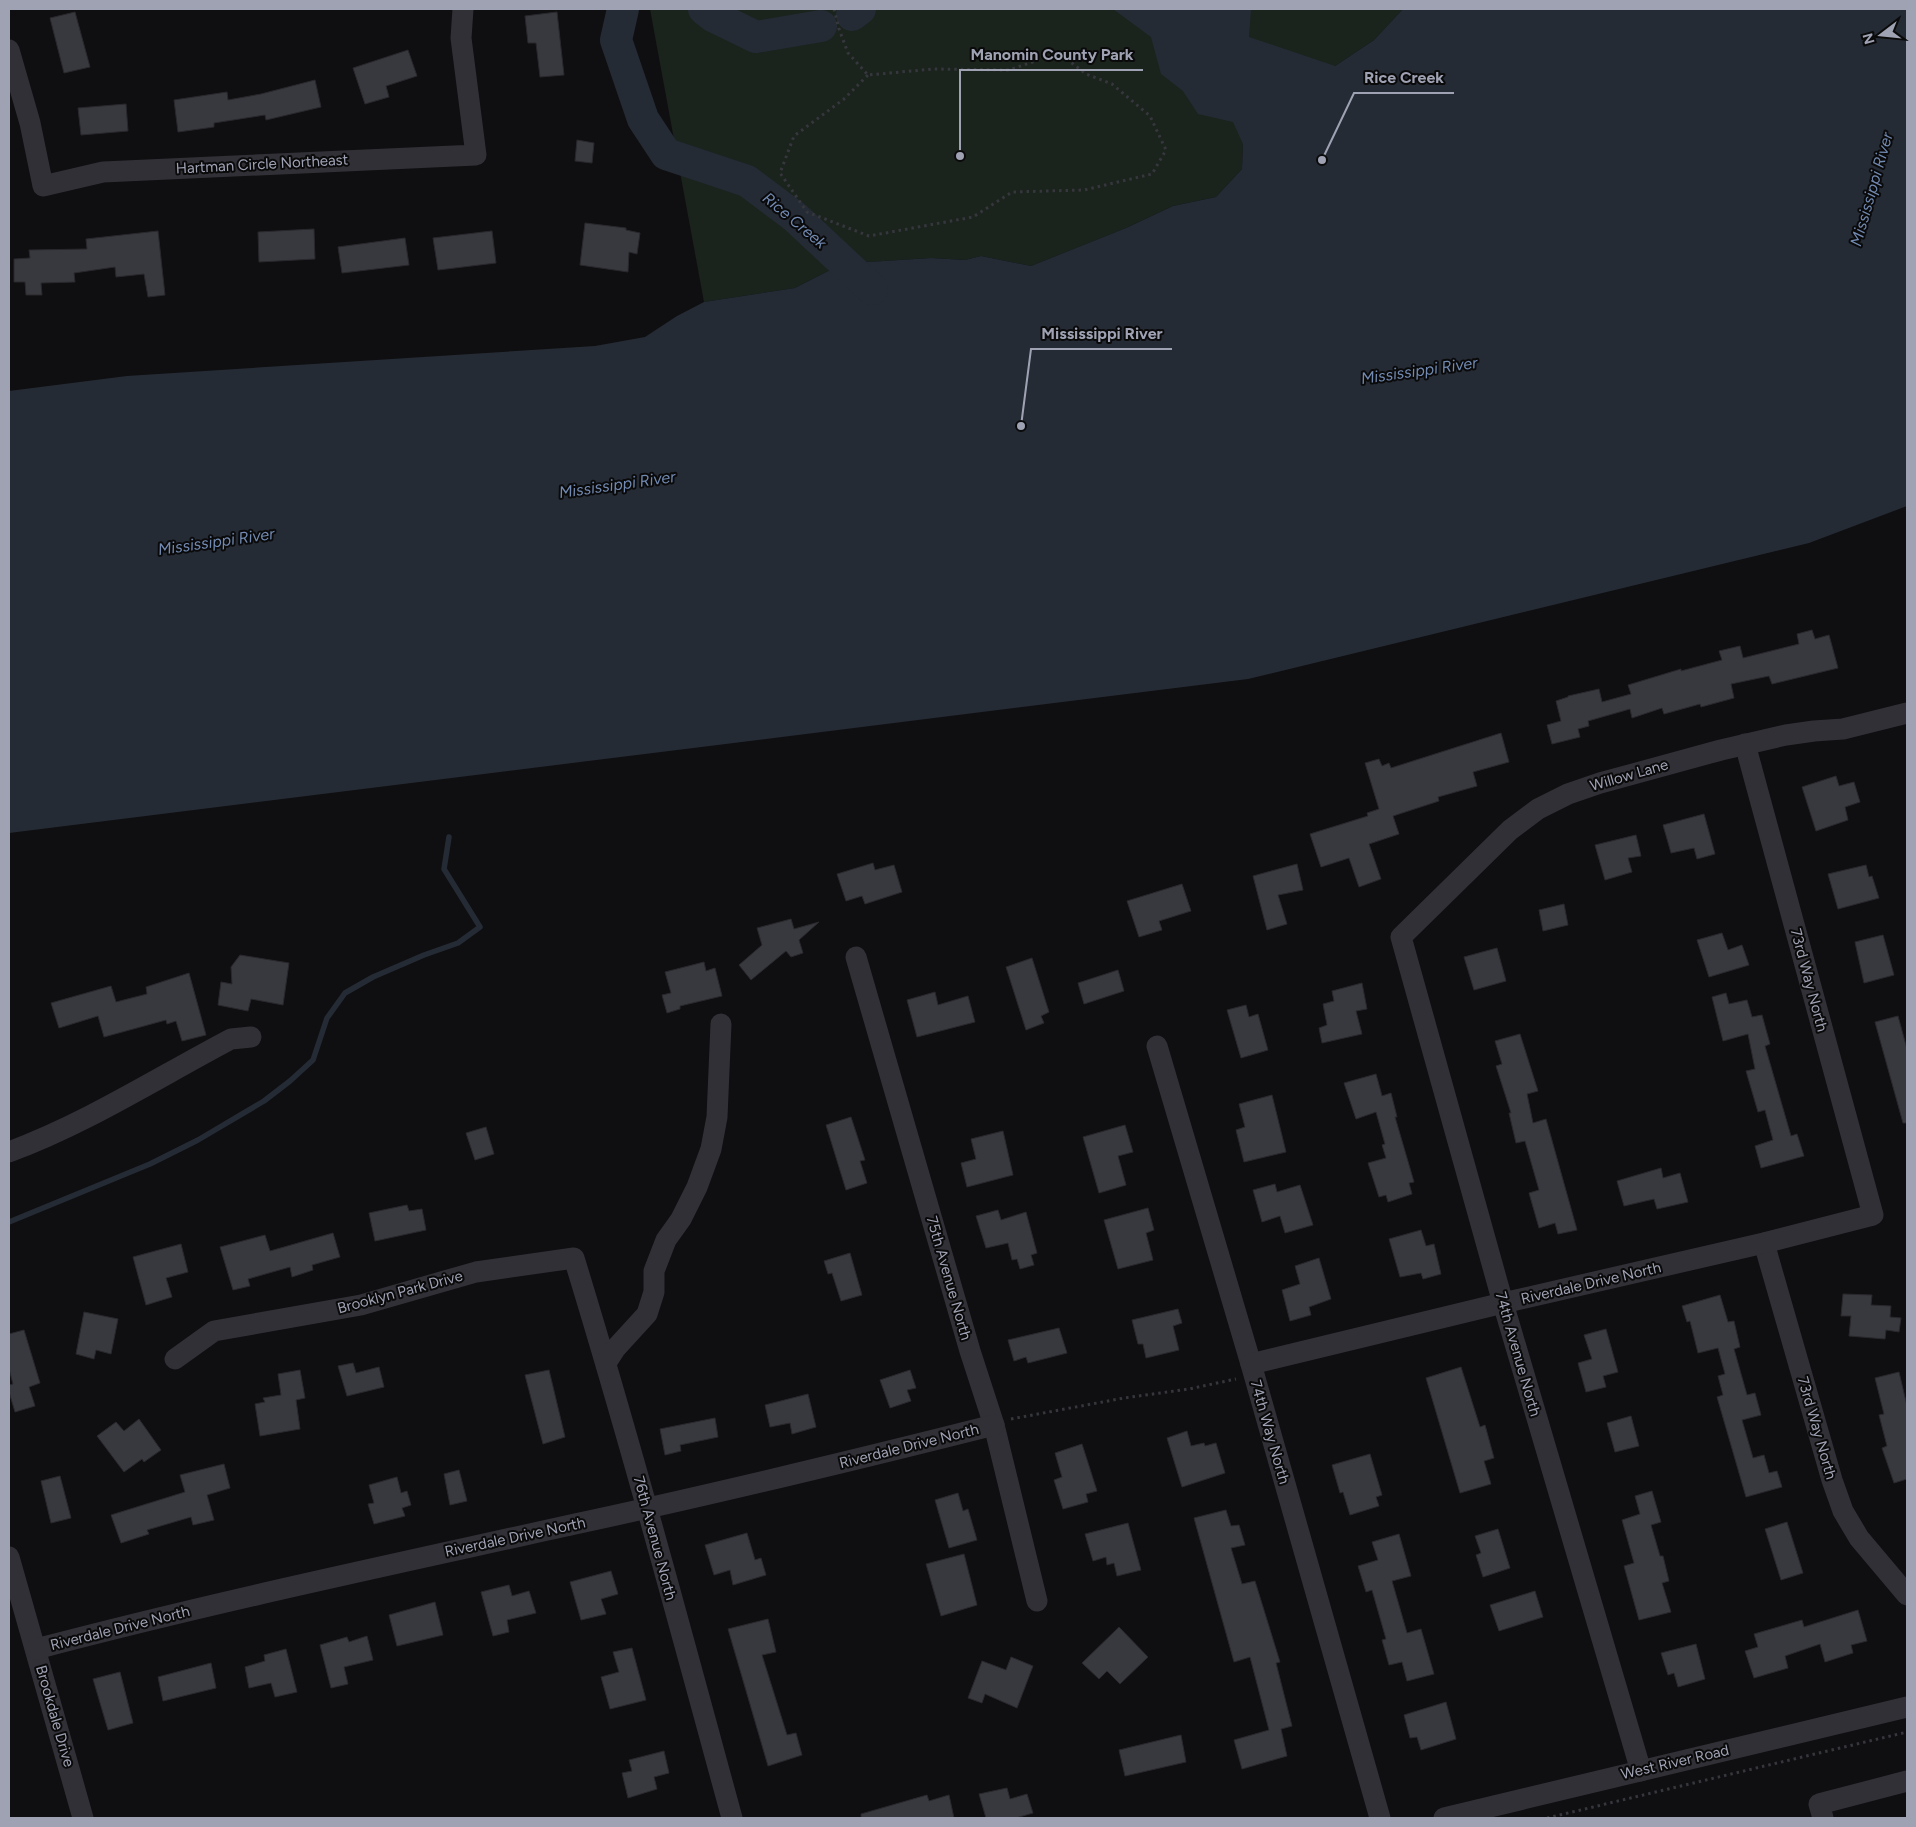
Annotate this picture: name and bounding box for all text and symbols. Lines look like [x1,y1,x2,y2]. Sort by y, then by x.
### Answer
north arrow [1856,10,1906,60]
text: N [1859,31,1879,46]
callout: Manomin County Park [960,39,1143,70]
text: Manomin County Park [971,45,1134,64]
callout: Rice Creek [1354,62,1454,93]
text: Rice Creek [1364,68,1444,87]
water label: Mississippi River [1846,130,1897,248]
street label: Hartman Circle Northeast [175,150,349,178]
water label: Rice Creek [759,188,831,253]
callout: Mississippi River [1031,318,1172,349]
text: Mississippi River [1041,324,1163,343]
water label: Mississippi River [1360,353,1479,388]
water label: Mississippi River [558,467,677,502]
water label: Mississippi River [157,524,276,559]
street label: Willow Lane [1588,755,1670,795]
street label: 73rd Way North [1787,926,1831,1034]
street label: 75th Avenue North [923,1214,975,1342]
street label: Riverdale Drive North [1519,1258,1663,1308]
street label: Brooklyn Park Drive [335,1267,465,1317]
street label: 74th Avenue North [1492,1290,1544,1418]
street label: 73rd Way North [1794,1375,1840,1481]
street label: 74th Way North [1247,1378,1293,1486]
street label: Riverdale Drive North [837,1420,981,1472]
street label: 76th Avenue North [630,1474,680,1602]
street label: Riverdale Drive North [443,1513,587,1561]
street label: Riverdale Drive North [48,1602,192,1654]
street label: Brookdale Drive [32,1663,78,1769]
street label: West River Road [1619,1741,1731,1783]

